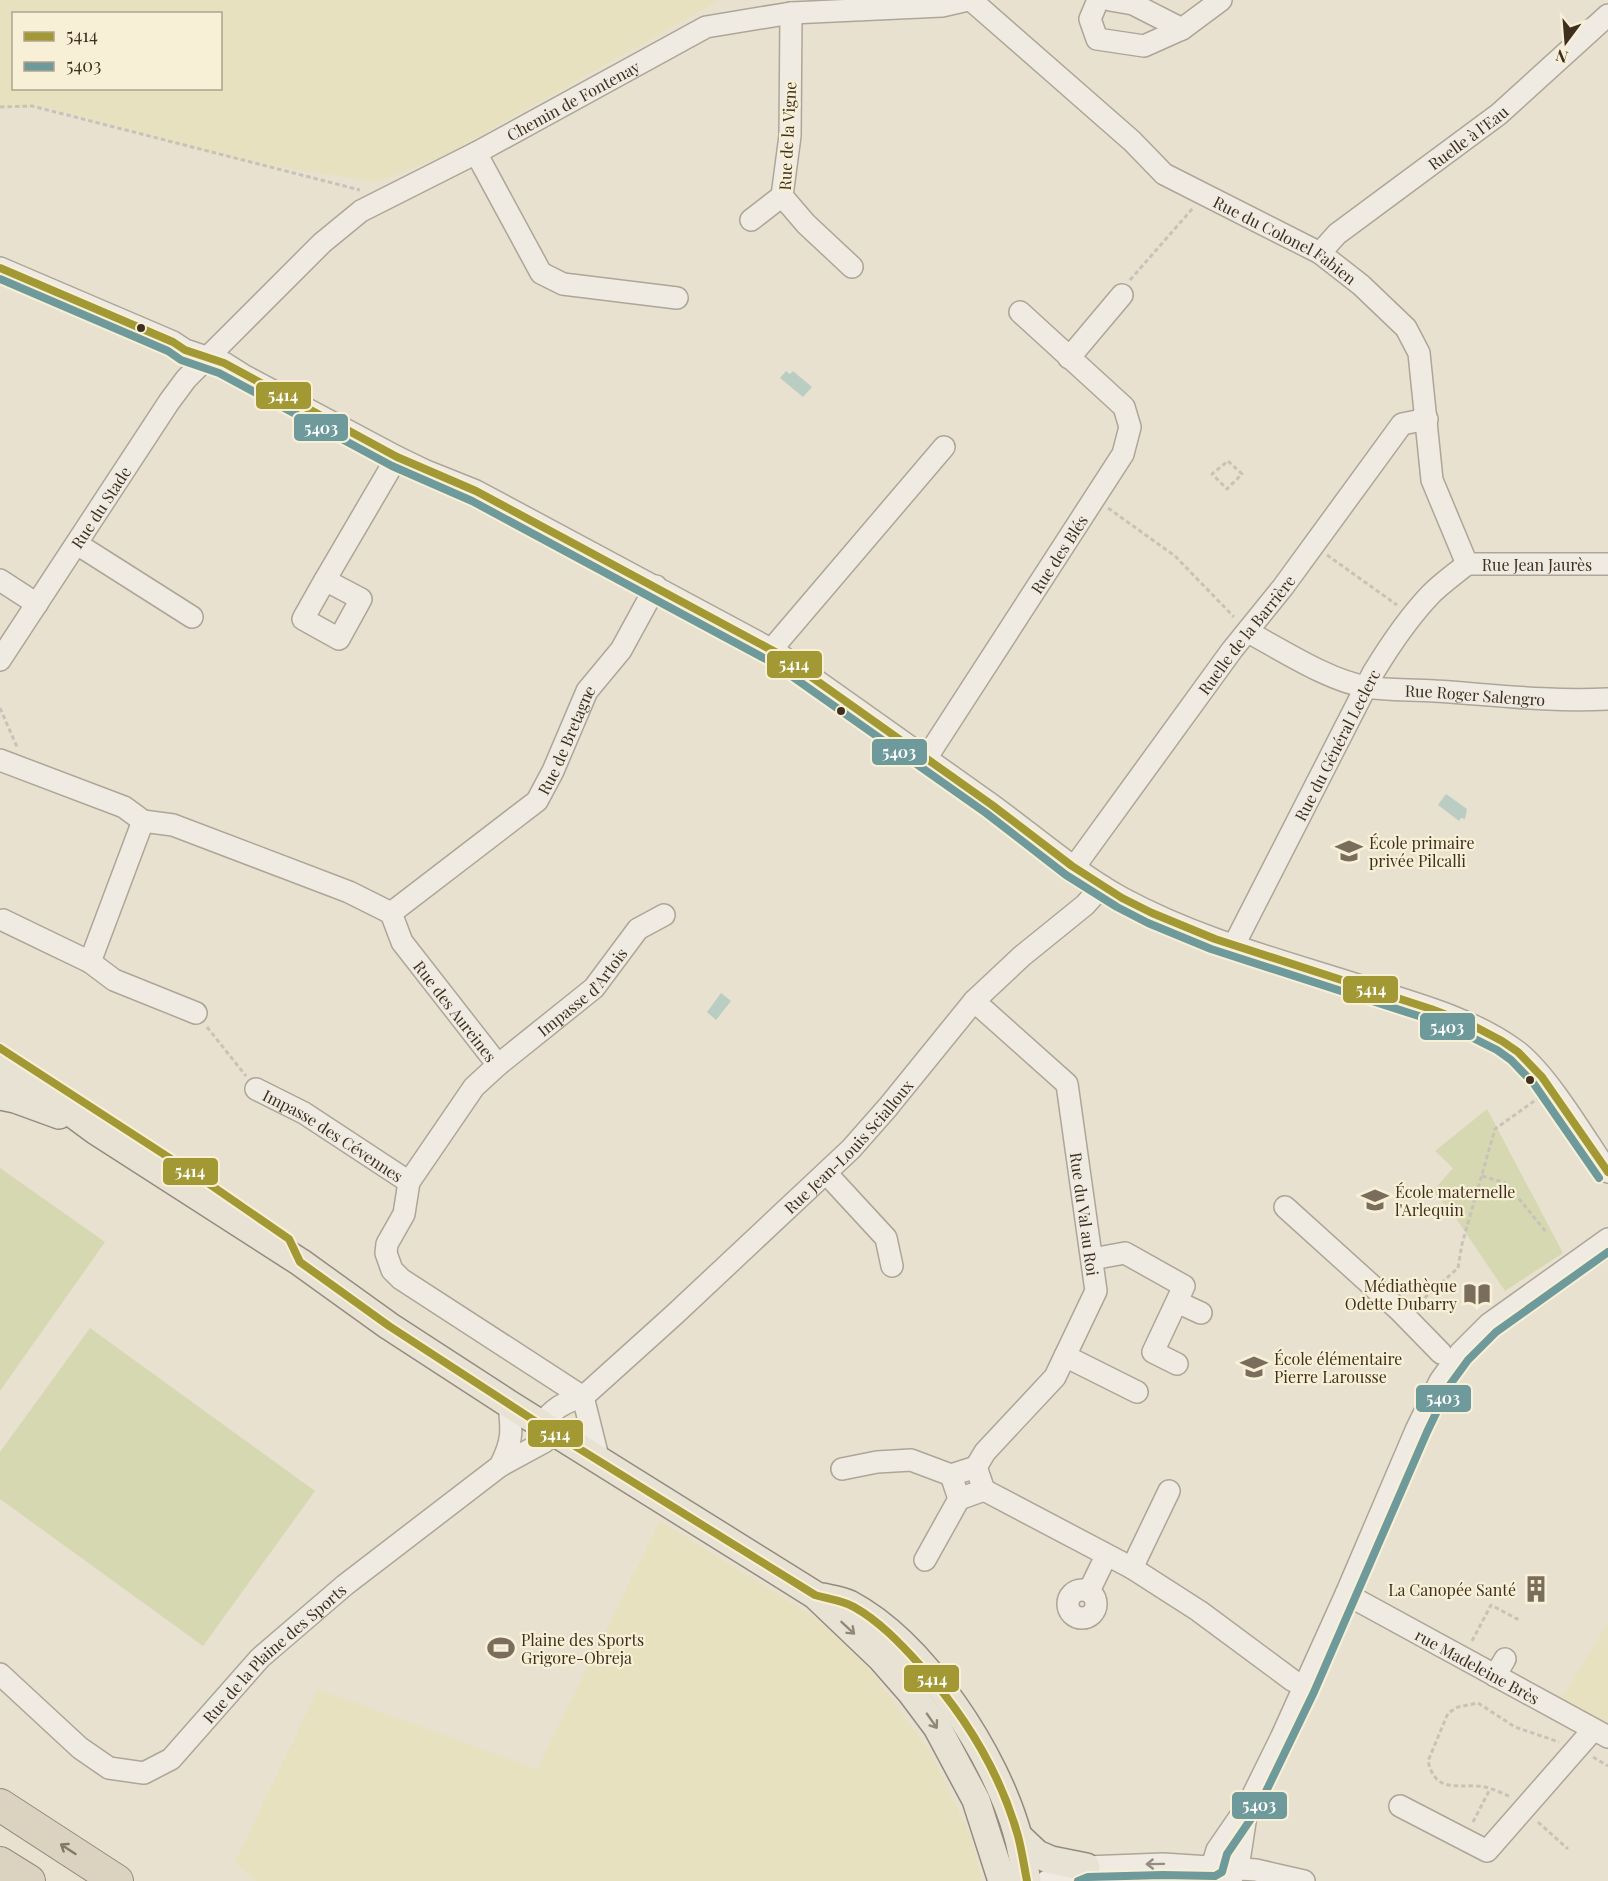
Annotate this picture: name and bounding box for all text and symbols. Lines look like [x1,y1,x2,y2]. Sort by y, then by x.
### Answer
legend [12,12,222,90]
north arrow [1536,12,1596,72]
text: 5414 [66,23,98,47]
text: N [1553,45,1570,69]
text: 5403 [66,53,101,77]
street label: Chemin de Fontenay [503,55,643,145]
street label: Rue de la Vigne [774,81,800,191]
street label: Ruelle à l'Eau [1423,101,1512,174]
street label: Rue du Colonel Fabien [1210,190,1361,289]
unlabelled marker [135,322,147,334]
line badge: 5414 [255,381,312,410]
text: 5414 [268,384,298,405]
line badge: 5403 [293,413,349,442]
text: 5403 [304,417,338,438]
street label: Rue du Stade [66,462,135,552]
street label: Rue des Blés [1025,510,1092,597]
street label: Rue Jean Jaurès [1482,554,1592,575]
street label: Ruelle de la Barrière [1193,570,1299,698]
line badge: 5414 [766,650,823,679]
text: 5414 [779,653,809,674]
street label: Rue du Général Leclerc [1289,665,1384,824]
street label: Rue Roger Salengro [1405,679,1546,709]
street label: Rue de Bretagne [532,680,599,798]
unlabelled marker [835,705,847,717]
line badge: 5403 [871,738,928,766]
text: 5403 [882,741,916,762]
place label: École primaire privée Pilcalli [1369,832,1475,871]
school or university icon: École primaire privée Pilcalli [1334,836,1364,866]
street label: Impasse d'Artois [533,943,631,1040]
street label: Rue des Aureines [410,956,502,1066]
line badge: 5414 [1342,975,1399,1004]
text: 5414 [1356,978,1386,999]
line badge: 5403 [1419,1012,1476,1041]
text: 5403 [1430,1016,1464,1037]
street label: Rue Jean-Louis Scialloux [779,1074,917,1217]
unlabelled marker [1524,1074,1536,1086]
street label: Impasse des Cévennes [260,1084,407,1186]
street label: Rue du Val au Roi [1066,1151,1104,1278]
line badge: 5414 [162,1157,219,1186]
text: 5414 [175,1160,205,1181]
place label: École maternelle l'Arlequin [1395,1181,1515,1220]
school or university icon: École maternelle l'Arlequin [1360,1185,1390,1215]
place label: Médiathèque Odette Dubarry [1345,1275,1457,1314]
library icon: Médiathèque Odette Dubarry [1462,1279,1492,1309]
place label: École élémentaire Pierre Larousse [1274,1348,1402,1387]
school or university icon: École élémentaire Pierre Larousse [1239,1352,1269,1382]
line badge: 5403 [1415,1384,1472,1413]
text: 5403 [1426,1387,1460,1408]
line badge: 5414 [527,1419,584,1448]
text: 5414 [540,1423,570,1444]
building icon: La Canopée Santé [1521,1574,1551,1604]
street label: Rue de la Plaine des Sports [197,1579,350,1727]
place label: La Canopée Santé [1388,1579,1516,1600]
one-way arrow [840,1621,855,1635]
street label: rue Madeleine Brès [1412,1623,1544,1708]
place label: Plaine des Sports Grigore-Obreja [521,1629,644,1668]
sports icon: Plaine des Sports Grigore-Obreja [486,1633,516,1663]
line badge: 5414 [903,1664,960,1693]
text: 5414 [917,1668,947,1689]
one-way arrow [926,1712,938,1729]
line badge: 5403 [1231,1791,1288,1820]
text: 5403 [1242,1794,1276,1815]
one-way arrow [60,1843,77,1855]
one-way arrow [1146,1859,1166,1870]

